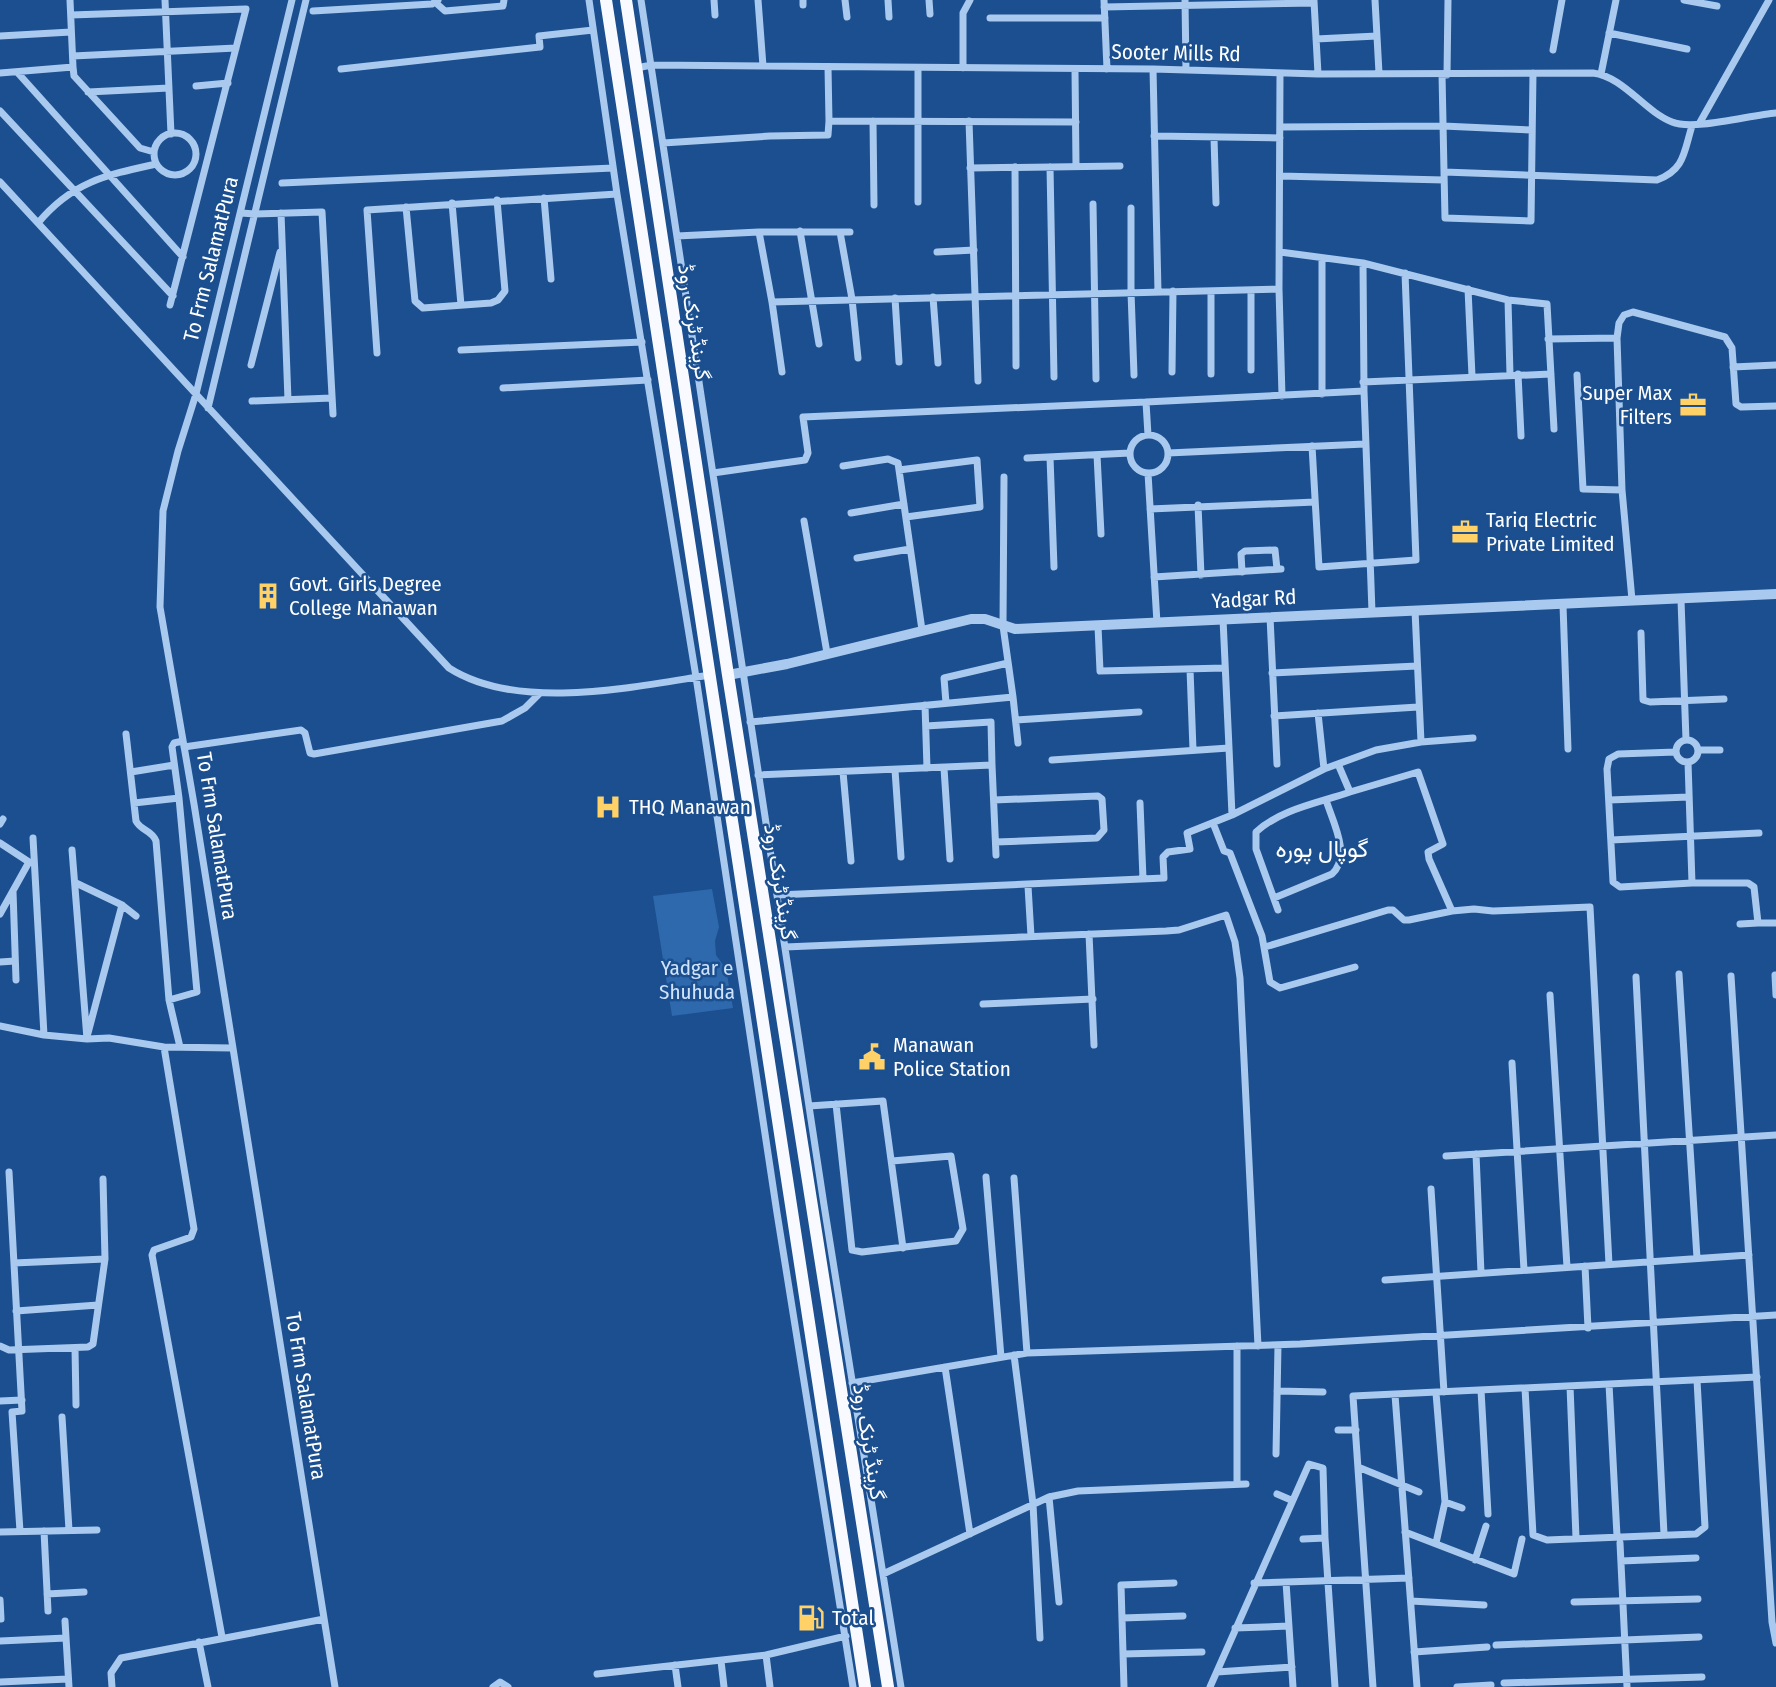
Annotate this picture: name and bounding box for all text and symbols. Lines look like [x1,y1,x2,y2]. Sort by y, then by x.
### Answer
street label: Sooter Mills Rd [1111,39,1241,67]
street label: To Frm SalamatPura [178,174,244,344]
street label: گرینڈ ٹرنک روڈ [672,262,716,382]
place label: Super Max Filters [1582,380,1673,430]
office icon: Super Max Filters [1678,390,1708,420]
place label: Tariq Electric Private Limited [1486,507,1615,557]
office icon: Tariq Electric Private Limited [1450,517,1480,547]
place label: Govt. Girls Degree College Manawan [289,571,442,621]
building icon: Govt. Girls Degree College Manawan [253,581,283,611]
street label: Yadgar Rd [1211,584,1297,614]
street label: To Frm SalamatPura [191,750,243,922]
hospital icon: THQ Manawan [593,792,623,822]
place label: THQ Manawan [629,794,751,820]
street label: گرینڈ ٹرنک روڈ [758,822,802,942]
district label: گوپال پورہ [1275,835,1369,865]
park label: Yadgar e Shuhuda [659,955,735,1005]
place label: Manawan Police Station [893,1032,1011,1082]
public building icon: Manawan Police Station [857,1042,887,1072]
street label: To Frm SalamatPura [280,1310,332,1482]
street label: گرینڈ ٹرنک روڈ [847,1382,891,1502]
fuel station icon: Total [796,1603,826,1633]
place label: Total [832,1605,874,1631]

